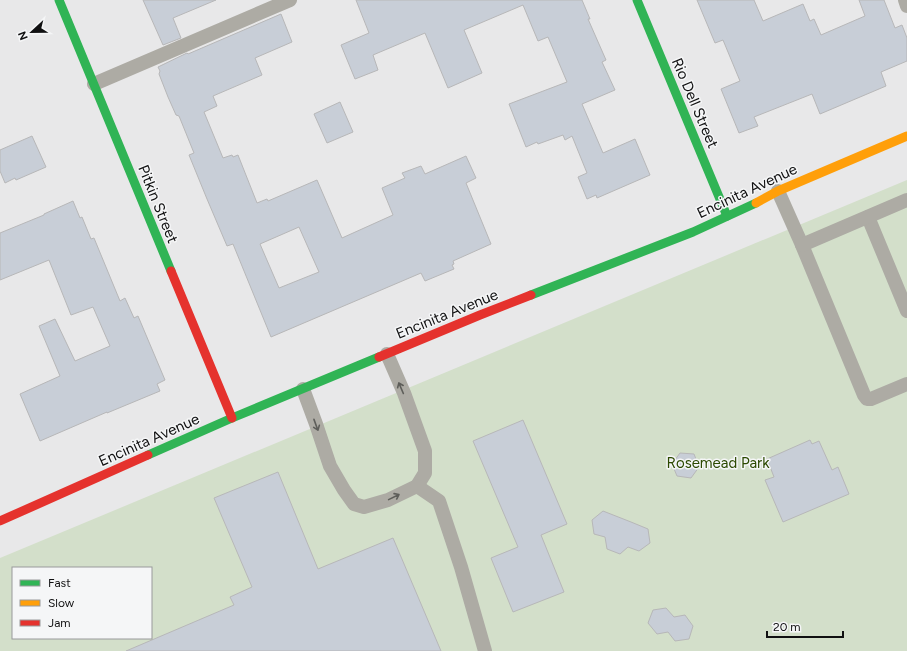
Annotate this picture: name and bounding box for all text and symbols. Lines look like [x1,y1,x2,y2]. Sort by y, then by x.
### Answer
north arrow [12,12,52,52]
text: N [16,29,31,42]
street label: Rio Dell Street [668,55,722,151]
street label: Encinita Avenue [694,160,800,222]
street label: Pitkin Street [134,162,182,246]
street label: Encinita Avenue [393,285,501,343]
one-way arrow [397,382,405,394]
street label: Encinita Avenue [96,410,202,470]
one-way arrow [313,419,321,431]
park label: Rosemead Park [667,454,770,472]
one-way arrow [388,493,400,500]
legend [12,567,152,639]
text: Fast [48,576,71,590]
text: Slow [48,596,75,610]
scale bar [767,613,843,639]
text: Jam [48,616,71,630]
text: 20 m [773,620,801,634]

